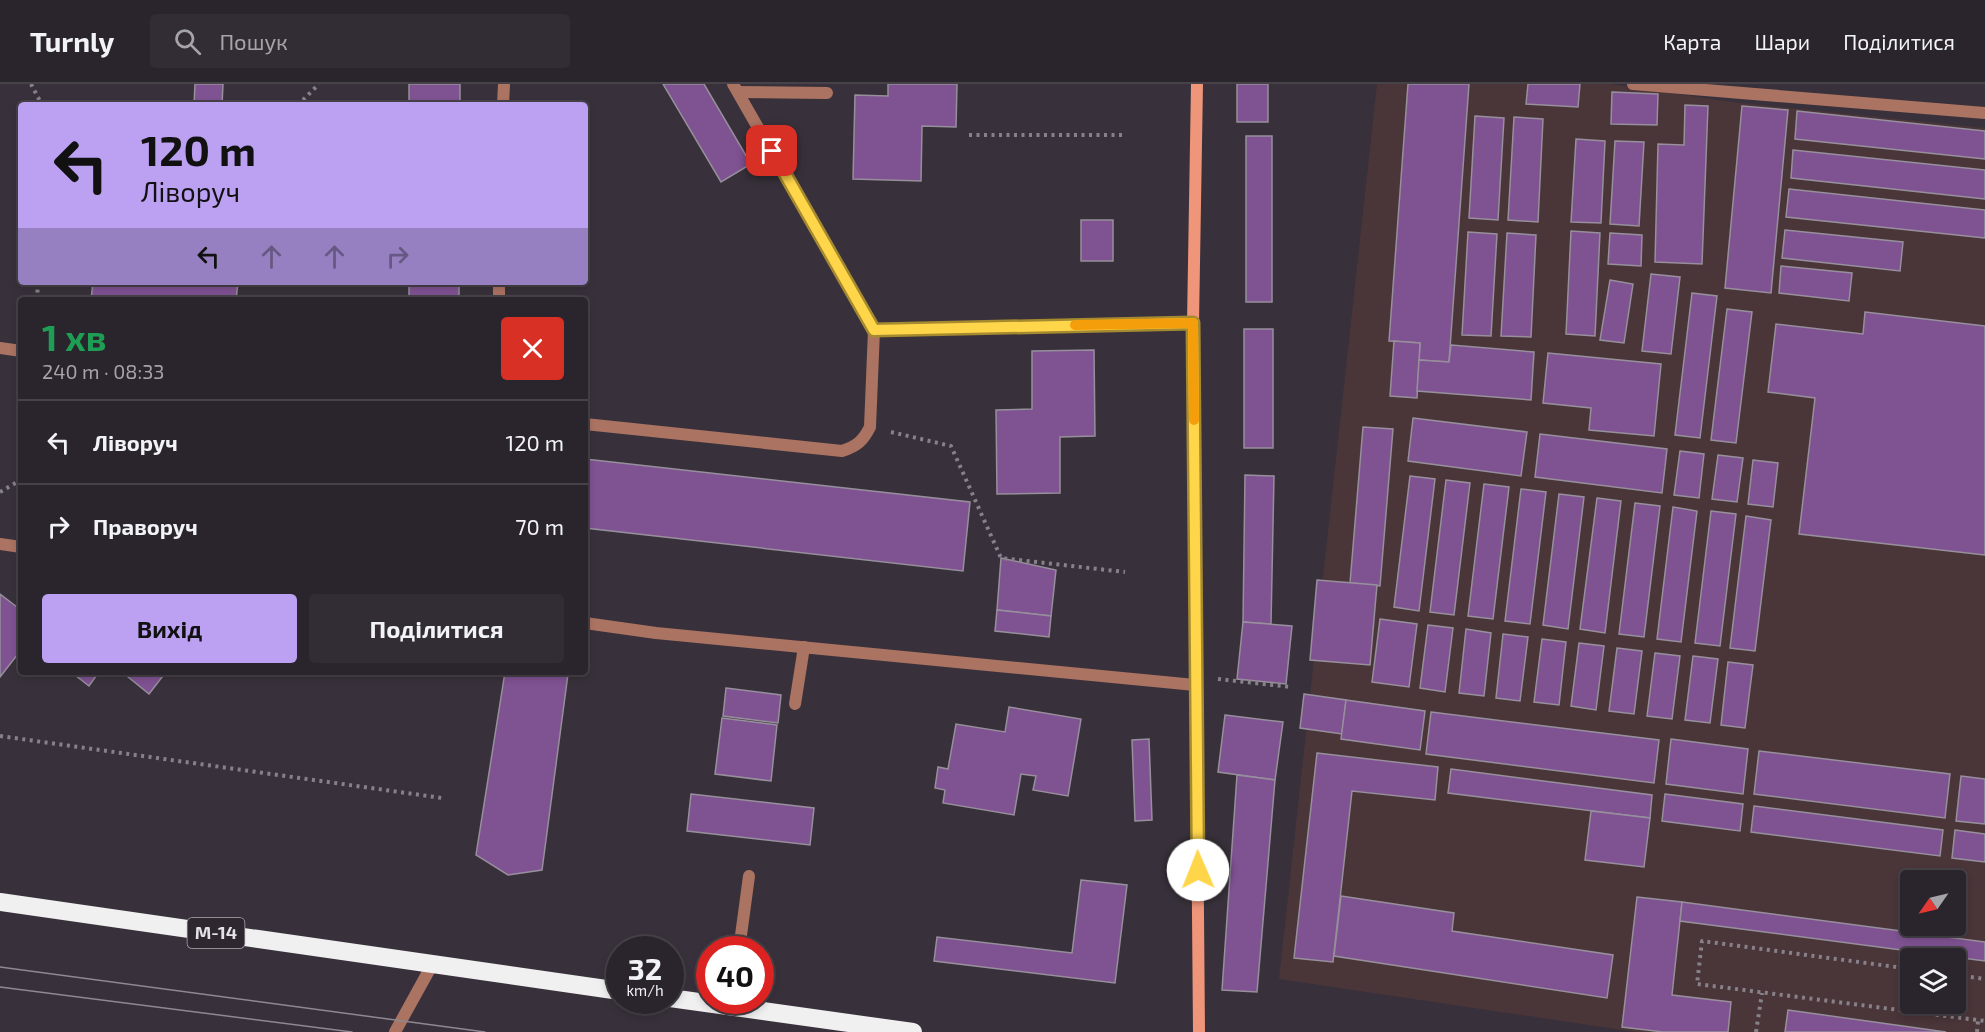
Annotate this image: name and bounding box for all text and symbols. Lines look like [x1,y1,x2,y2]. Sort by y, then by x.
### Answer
search box [150,14,570,68]
text: Turnly [30,24,114,58]
icon: search [171,25,204,58]
text: Пошук [219,28,288,54]
text: Карта [1663,29,1721,54]
text: Шари [1754,29,1810,54]
text: Поділитися [1843,29,1955,54]
text: 120 m [141,124,256,174]
pin [746,125,797,176]
icon: left [42,126,120,204]
icon: arrive [755,134,788,167]
text: Ліворуч [141,175,240,207]
icon: left [192,240,225,273]
icon: ahead [255,240,288,273]
icon: ahead [318,240,351,273]
icon: right [381,240,414,273]
text: 1 хв [42,315,106,358]
button: close [501,317,564,380]
text: 240 m · 08:33 [42,359,164,383]
icon: left [42,426,75,459]
text: Ліворуч [93,429,178,455]
text: 120 m [505,429,564,455]
icon: right [42,510,75,543]
text: Праворуч [93,513,198,539]
text: 70 m [515,513,564,539]
button: Вихід [42,594,297,663]
button: Поділитися [309,594,564,663]
position arrow [1166,838,1230,902]
north arrow [1900,870,1966,936]
map controls [1900,870,1966,1014]
road number: М-14 [188,918,244,948]
speed limit sign: 40 [696,936,774,1014]
button: layers [1900,948,1966,1014]
text: 32 [628,950,662,986]
text: km/h [626,981,664,999]

